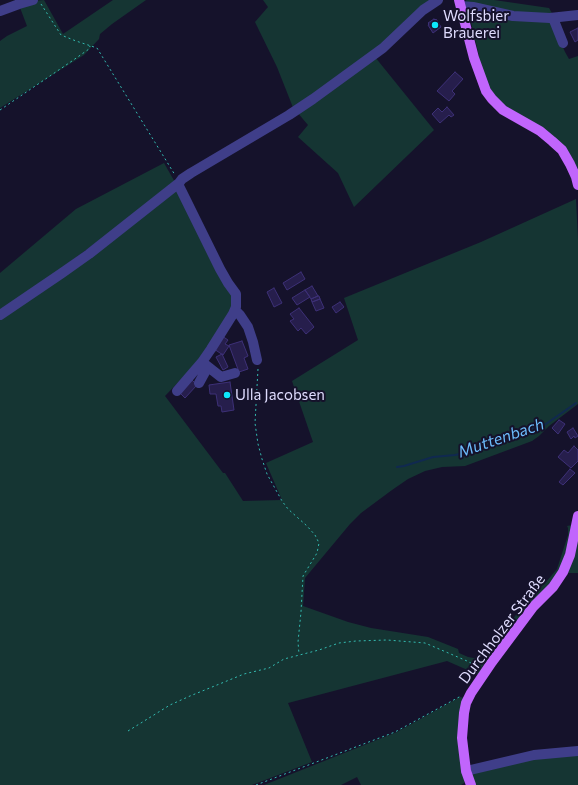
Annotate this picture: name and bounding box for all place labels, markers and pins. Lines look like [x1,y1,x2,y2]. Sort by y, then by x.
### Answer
place label: Wolfsbier Brauerei [443,7,509,42]
marker: Wolfsbier Brauerei [430,20,440,30]
place label: Ulla Jacobsen [235,386,325,404]
marker: Ulla Jacobsen [222,390,232,400]

